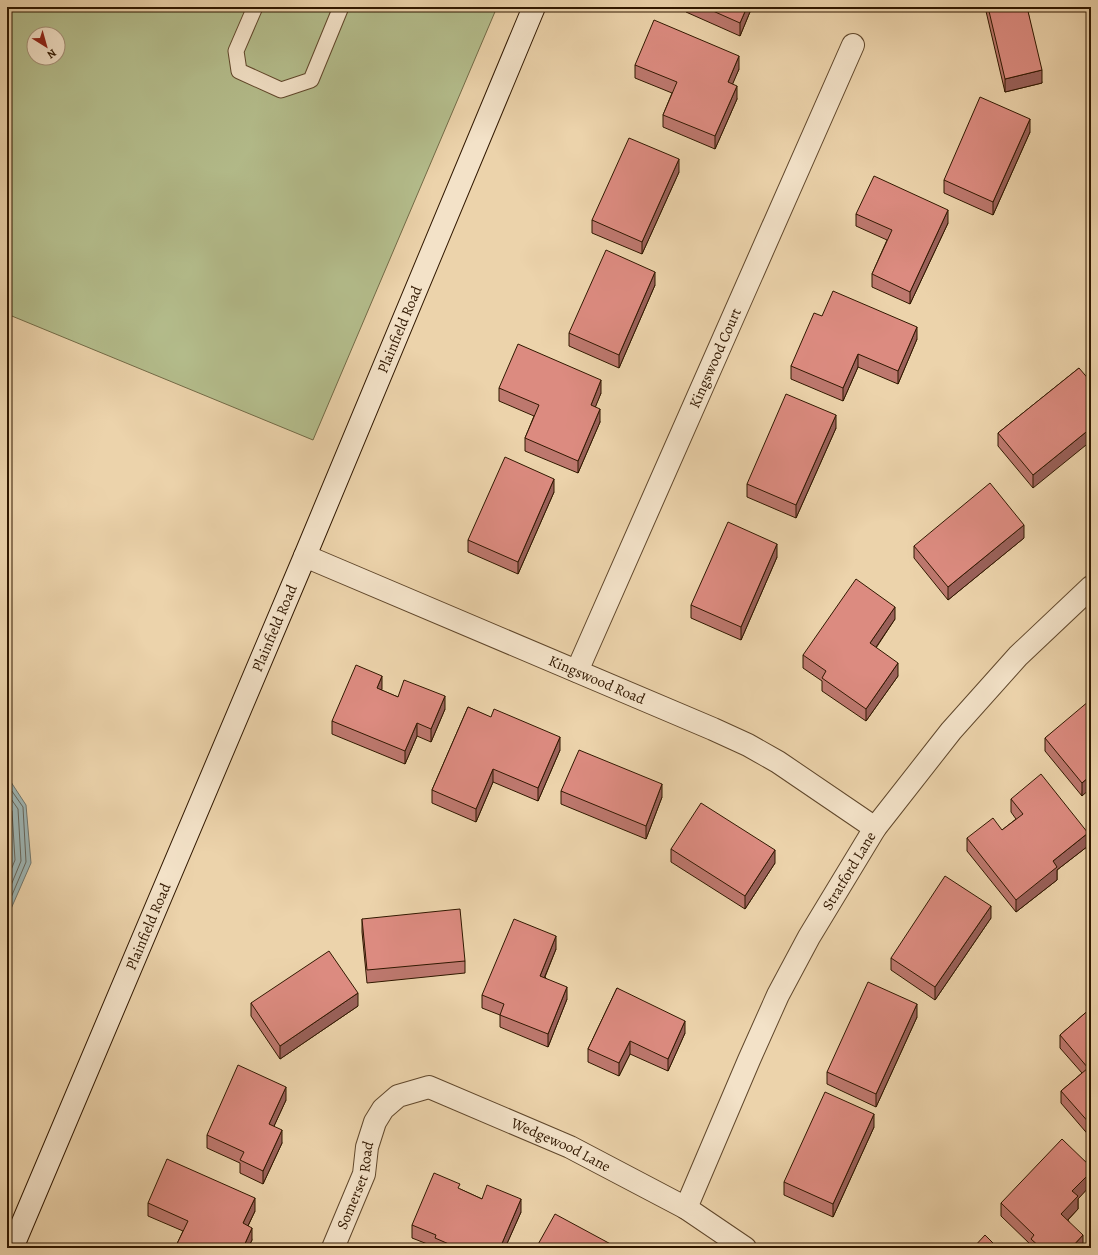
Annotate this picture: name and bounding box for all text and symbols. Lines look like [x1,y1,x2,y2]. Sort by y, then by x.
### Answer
north arrow [26,26,66,66]
text: N [44,45,59,62]
street label: Plainfield Road [372,282,427,376]
street label: Kingswood Court [684,305,746,411]
street label: Plainfield Road [247,581,302,675]
street label: Kingswood Road [546,650,649,709]
street label: Stratford Lane [817,828,881,914]
street label: Plainfield Road [121,879,176,973]
street label: Wedgewood Lane [507,1113,614,1177]
street label: Somerset Road [332,1138,379,1233]

